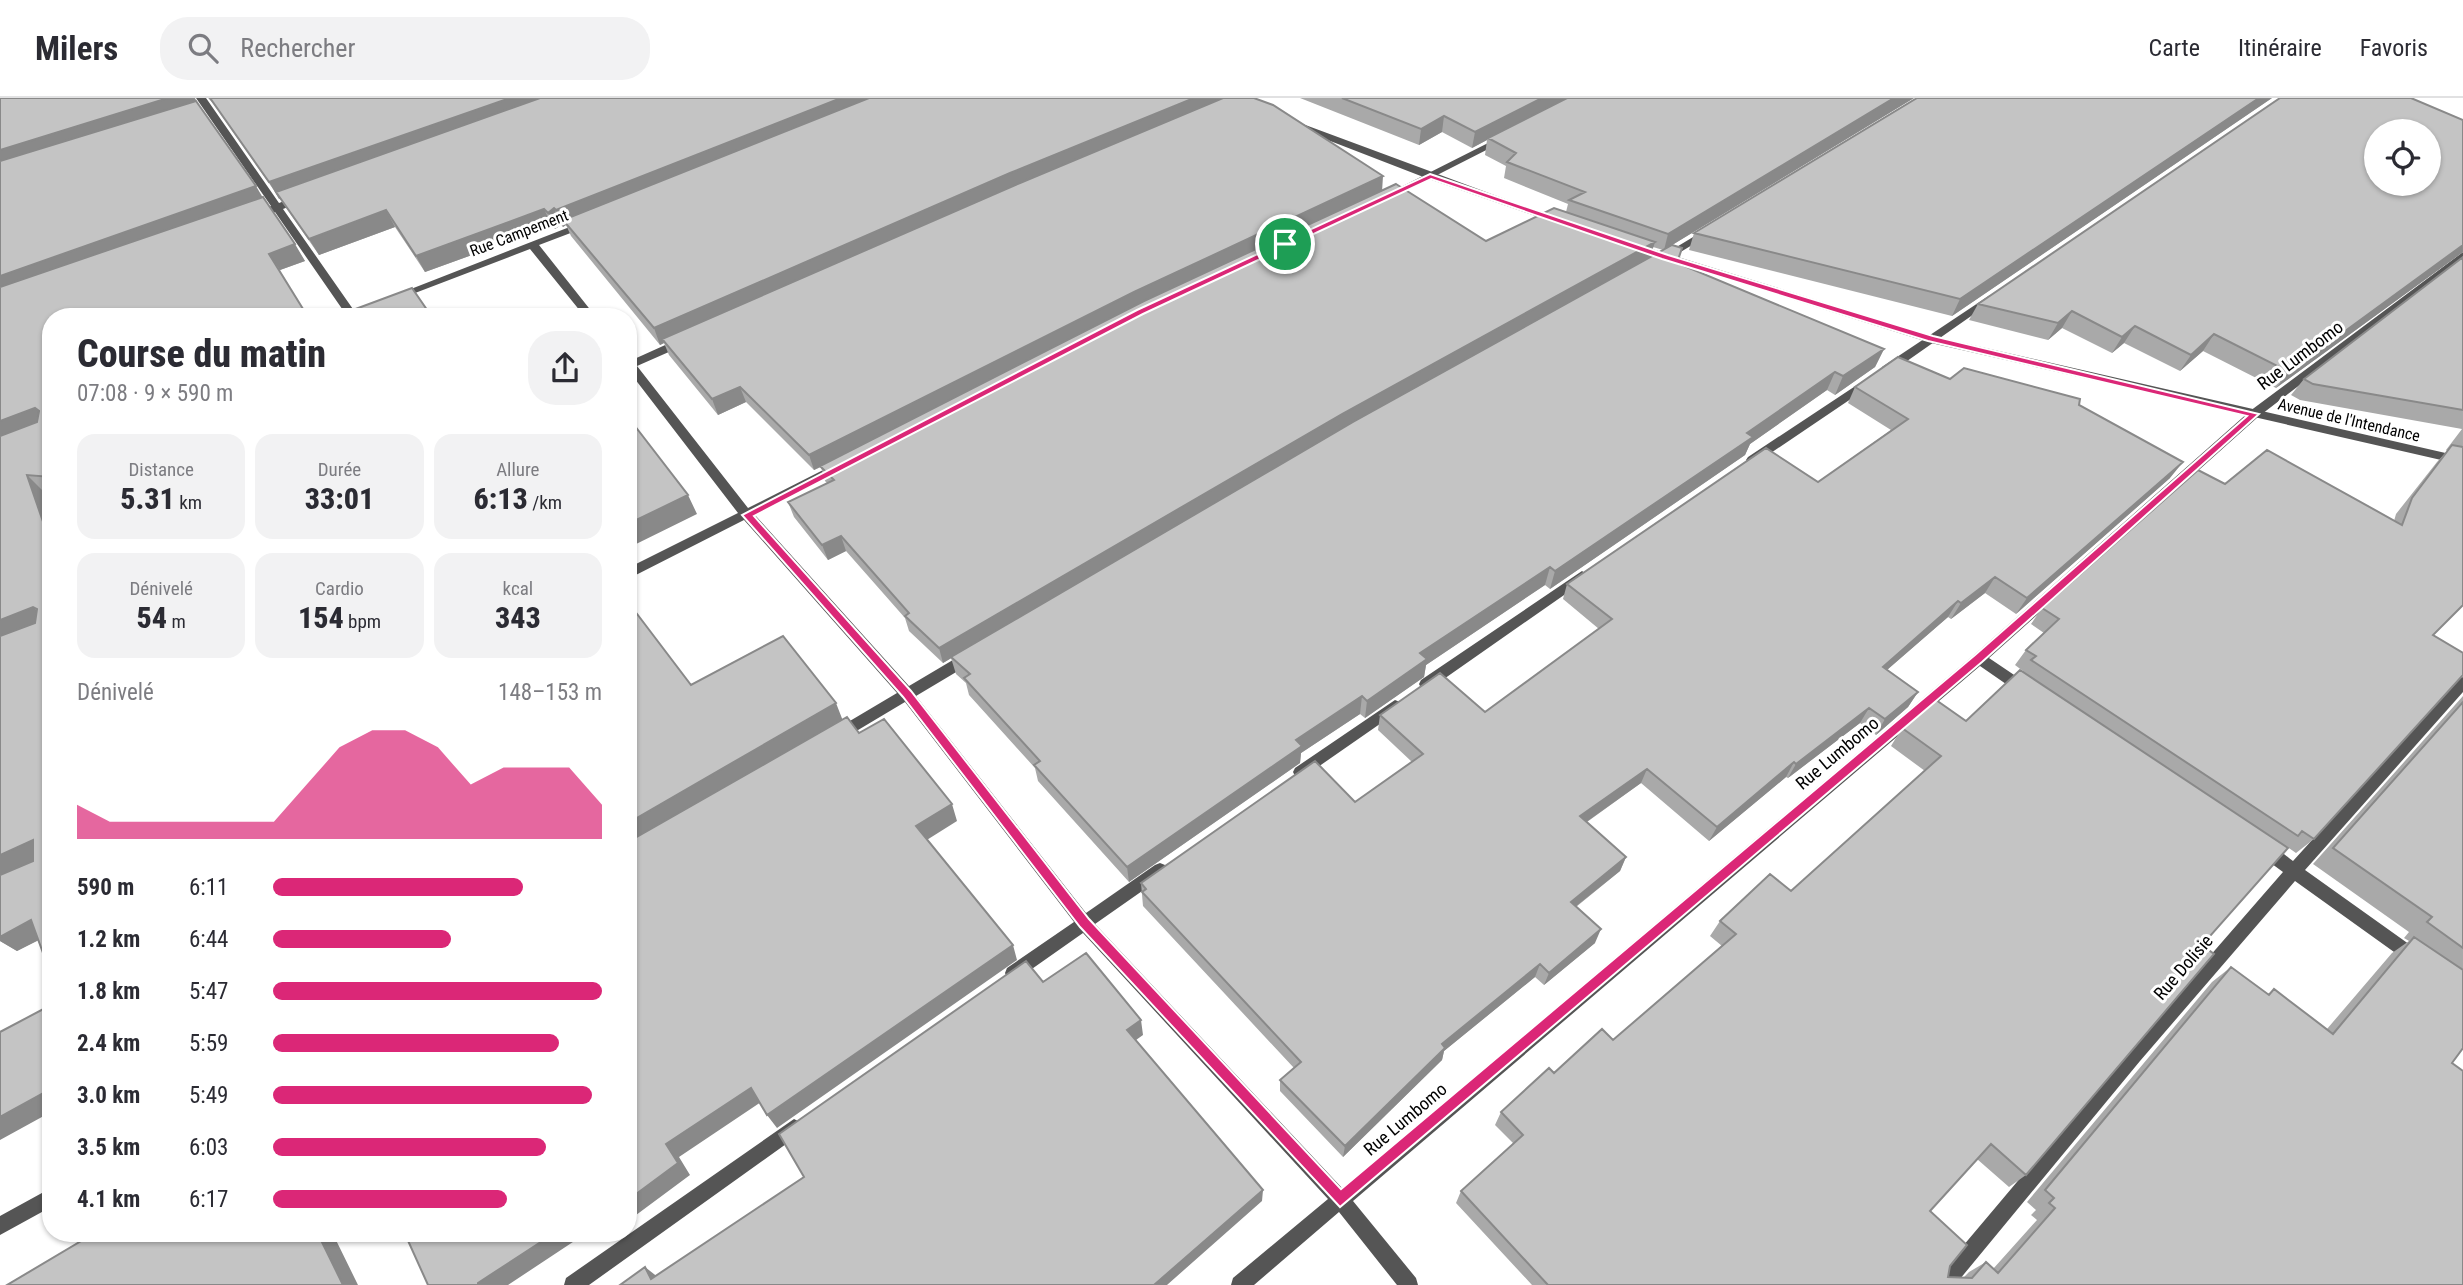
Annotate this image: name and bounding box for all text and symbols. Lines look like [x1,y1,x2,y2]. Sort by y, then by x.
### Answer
search box [160,17,650,80]
text: Milers [35,29,118,68]
icon: search [184,29,222,67]
text: Rechercher [240,33,355,63]
text: Carte [2149,34,2200,62]
text: Itinéraire [2238,34,2322,62]
text: Favoris [2360,34,2428,62]
map controls [2364,119,2441,196]
button: locate [2364,119,2441,196]
street label: Rue Campement [467,205,571,260]
pin [1255,214,1315,274]
icon: arrive [1266,225,1304,263]
street label: Rue Lumbomo [2253,316,2347,394]
button: share [528,331,602,405]
text: Course du matin [77,332,326,376]
text: 07:08 · 9 × 590 m [77,380,233,407]
street label: Avenue de l'Intendance [2276,394,2422,446]
text: Distance [128,458,194,481]
text: Durée [318,458,361,481]
text: Allure [496,458,540,481]
text: 5.31 [120,481,175,516]
text: 33:01 [305,481,374,516]
text: 6:13 [474,481,528,516]
text: km [175,491,202,514]
text: /km [528,491,562,514]
text: Dénivelé [129,577,193,600]
text: Cardio [315,577,364,600]
text: kcal [503,577,533,600]
text: 54 [137,600,167,635]
text: 154 [298,600,344,635]
text: 343 [495,600,541,635]
text: m [167,610,186,633]
text: bpm [344,610,381,633]
text: Dénivelé [77,679,154,706]
text: 148–153 m [498,679,602,706]
street label: Rue Lumbomo [1791,712,1883,794]
text: 590 m [77,874,134,901]
text: 6:11 [189,874,228,901]
text: 1.2 km [77,926,140,953]
text: 6:44 [189,926,228,953]
street label: Rue Dolisie [2149,930,2217,1004]
text: 1.8 km [77,978,140,1005]
text: 5:47 [189,978,228,1005]
text: 2.4 km [77,1030,140,1057]
text: 5:59 [189,1030,228,1057]
street label: Rue Lumbomo [1359,1078,1451,1160]
text: 3.0 km [77,1082,140,1109]
text: 5:49 [189,1082,228,1109]
text: 3.5 km [77,1134,140,1161]
text: 6:03 [189,1134,228,1161]
text: 4.1 km [77,1186,140,1213]
text: 6:17 [189,1186,228,1213]

